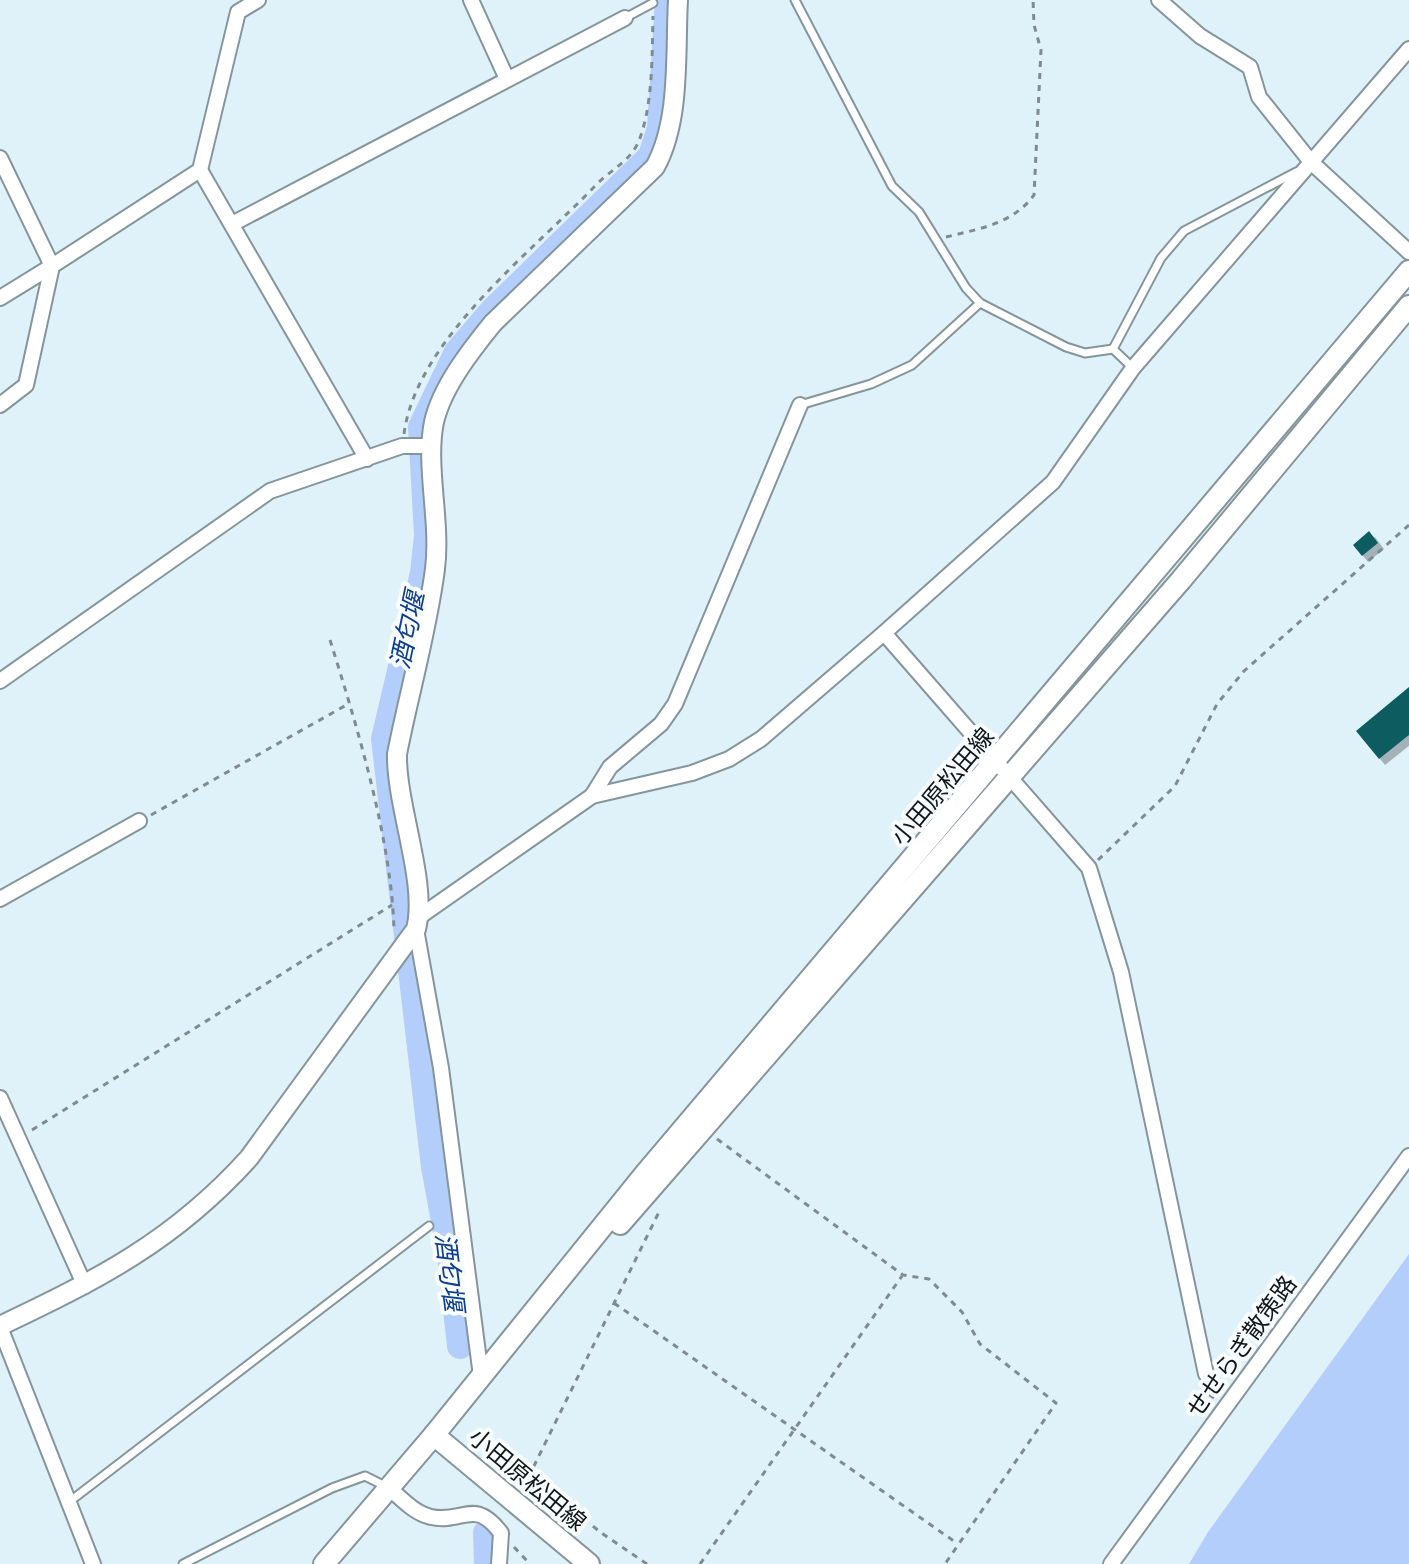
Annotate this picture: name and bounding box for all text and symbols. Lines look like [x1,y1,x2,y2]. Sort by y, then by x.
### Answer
water label: 酒匂堰 [380,584,435,672]
street label: 小田原松田線 [882,719,1002,853]
water label: 酒匂堰 [426,1231,475,1317]
street label: せせらぎ散策路 [1177,1267,1305,1425]
street label: 小田原松田線 [461,1419,595,1539]

